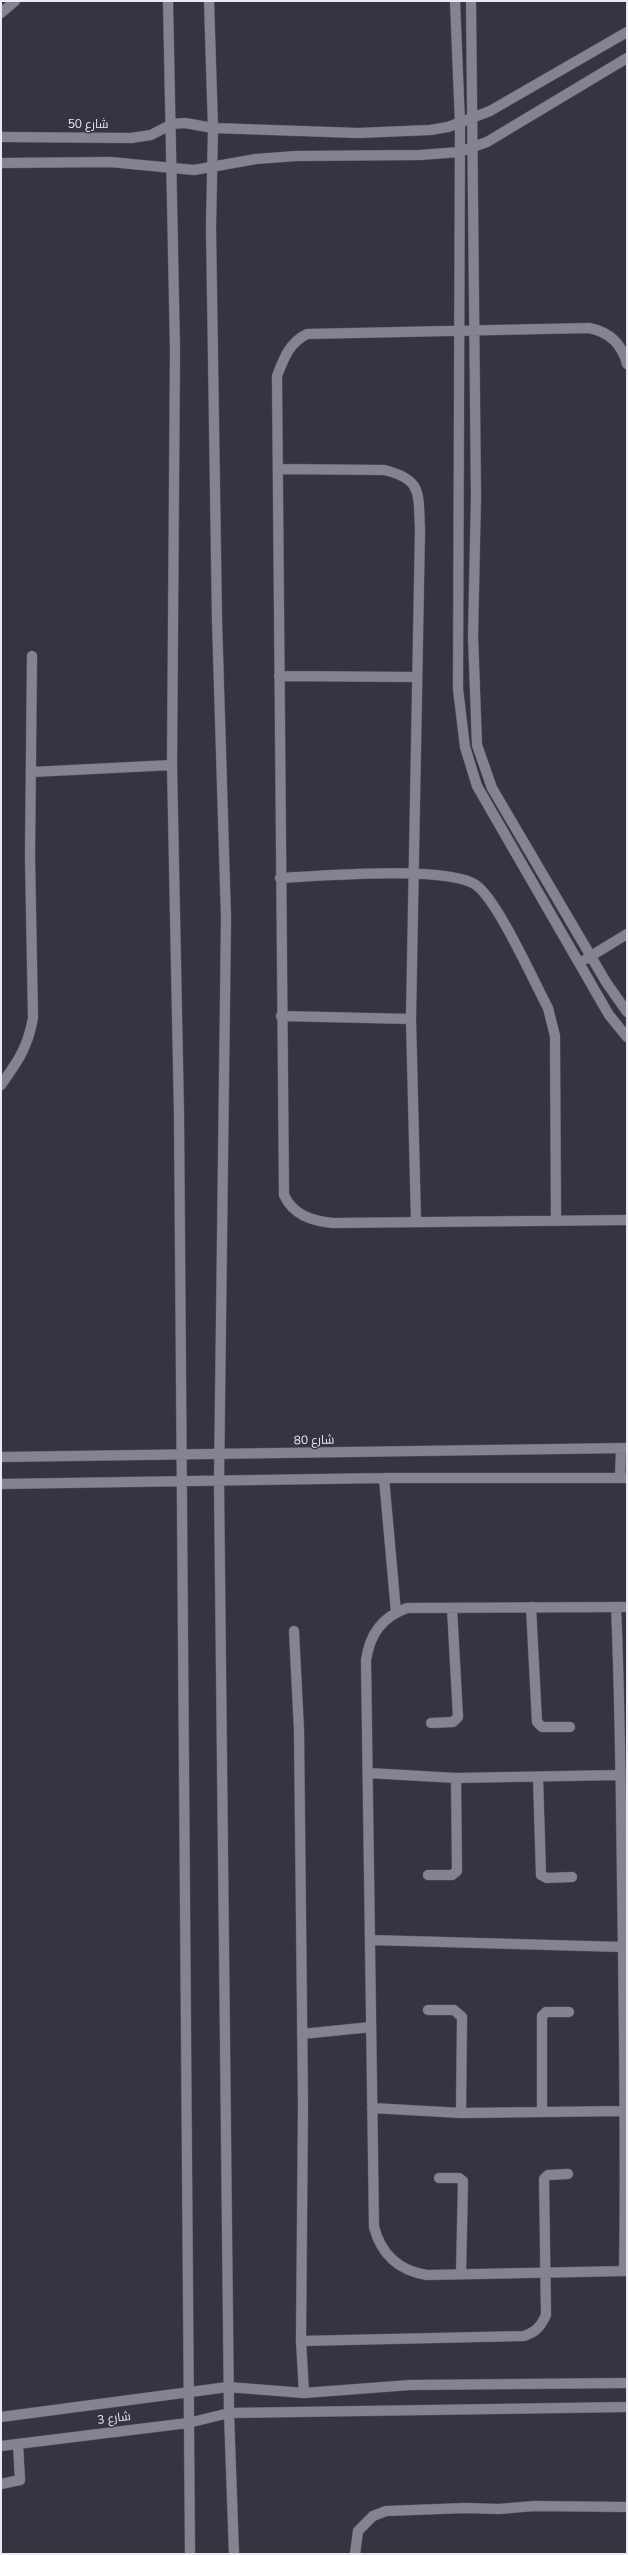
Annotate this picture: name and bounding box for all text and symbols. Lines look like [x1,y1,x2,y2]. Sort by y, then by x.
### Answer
street label: شارع 50 [68,118,108,132]
street label: شارع 80 [294,1433,334,1449]
street label: شارع 3 [96,2410,132,2428]

